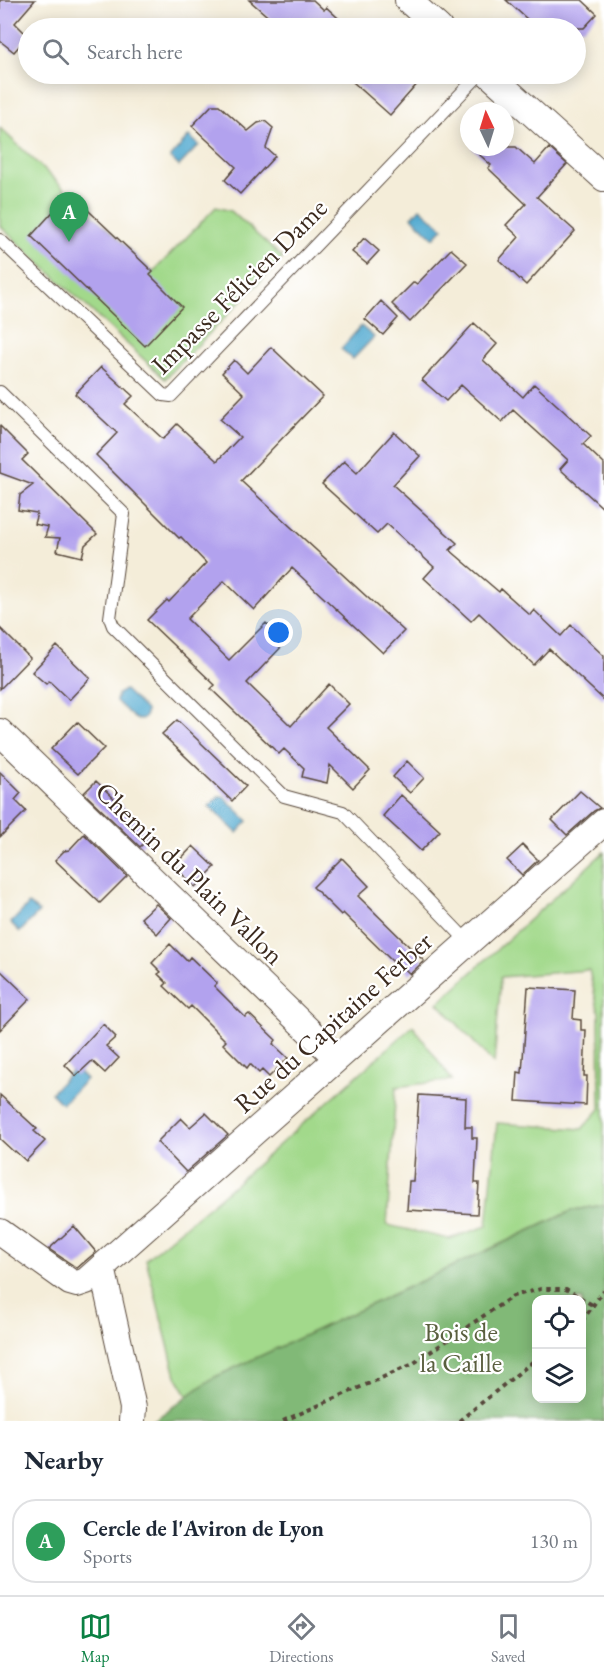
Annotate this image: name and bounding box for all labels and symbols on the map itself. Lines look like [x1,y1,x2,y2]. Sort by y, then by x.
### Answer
north arrow [460,102,514,156]
street label: Impasse Félicien Dame [144,191,334,381]
pin: A [50,192,88,242]
your location [264,618,293,647]
street label: Chemin du Plain Vallon [88,774,292,972]
street label: Rue du Capitaine Ferber [226,924,440,1120]
park label: Bois de la Caille [420,1314,502,1380]

